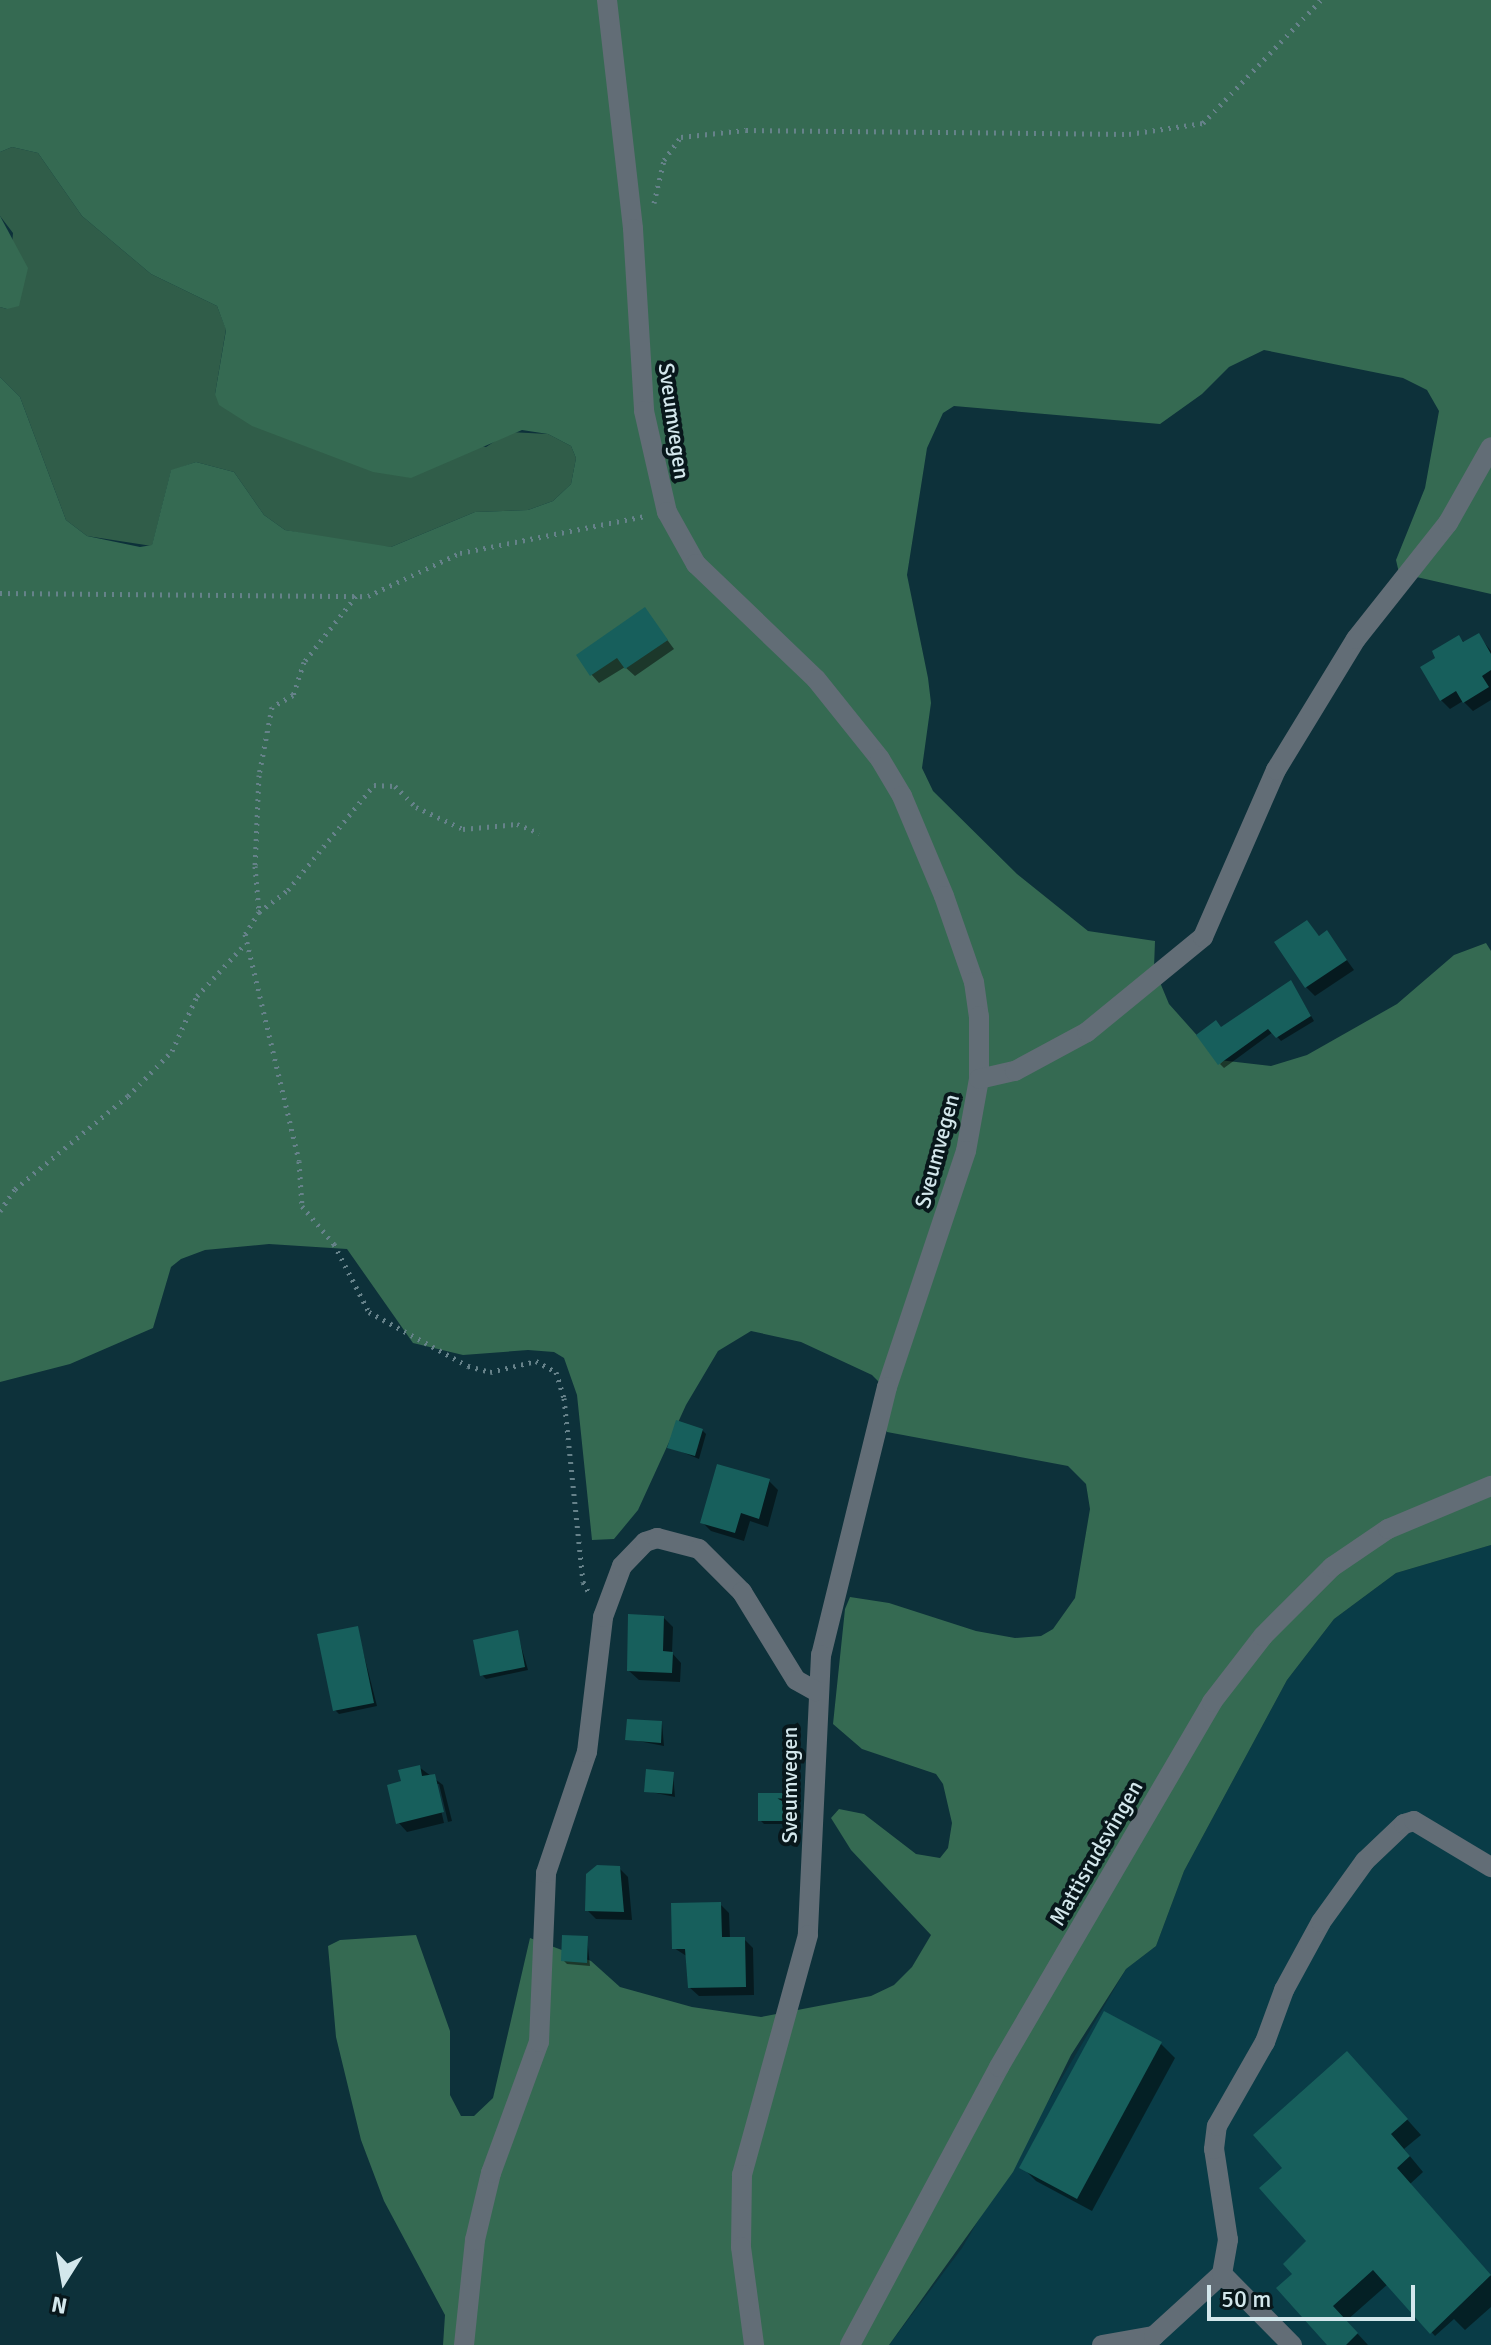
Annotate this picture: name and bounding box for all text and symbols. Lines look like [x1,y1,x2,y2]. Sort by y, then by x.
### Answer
street label: Sveumvegen [653,361,695,481]
street label: Sveumvegen [909,1091,965,1211]
street label: Sveumvegen [777,1726,803,1844]
street label: Mattisrudsvingen [1044,1776,1148,1930]
north arrow [24,2241,104,2321]
scale bar [1211,2269,1419,2319]
text: 50 m [1221,2284,1271,2314]
text: N [49,2290,69,2320]

